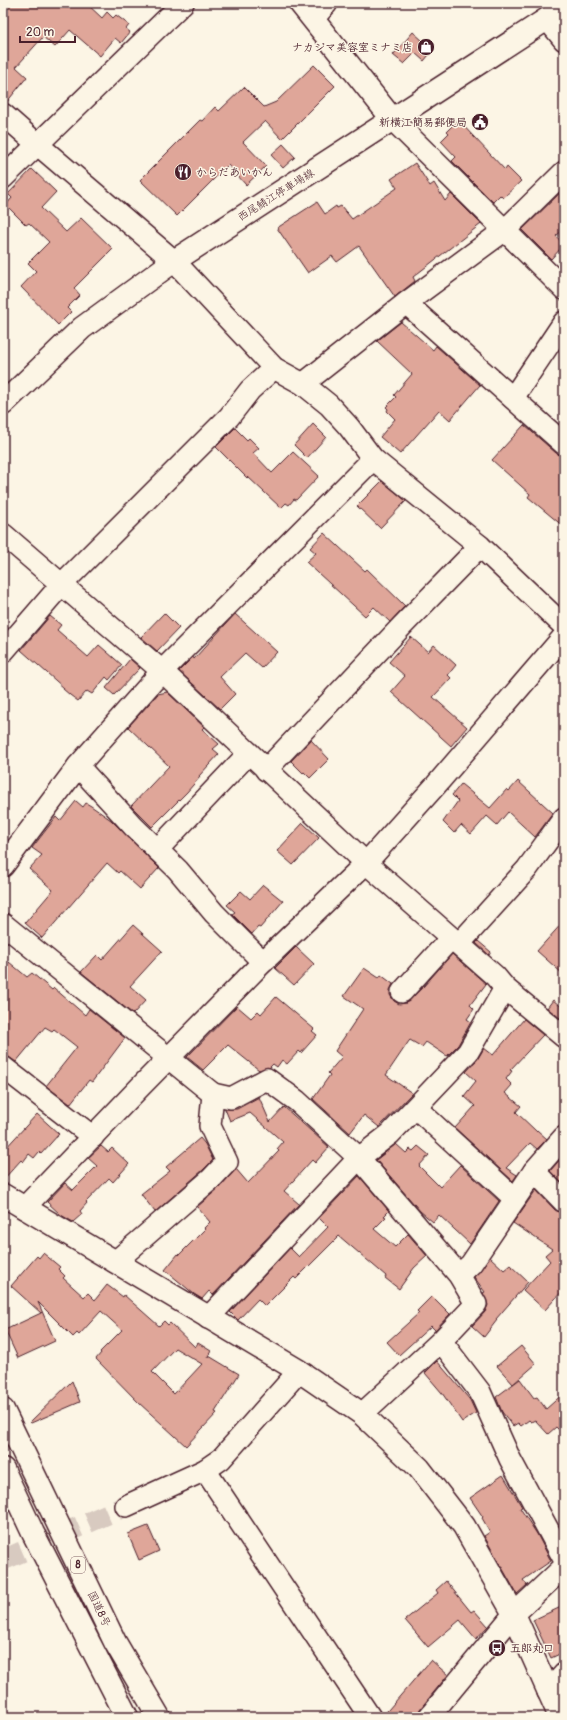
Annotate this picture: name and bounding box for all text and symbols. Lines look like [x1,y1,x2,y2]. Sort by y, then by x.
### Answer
scale bar [20,18,75,44]
text: 20 m [26,25,55,40]
shop icon: ナカジマ美容室ミナミ店 [416,37,436,57]
place label: ナカジマ美容室ミナミ店 [292,41,413,54]
public building icon: 新横江簡易郵便局 [470,112,490,132]
place label: 新横江簡易郵便局 [379,116,467,129]
restaurant icon: からだあいかん [173,162,193,182]
place label: からだあいかん [196,166,273,179]
street label: 西尾鯖江停車場線 [235,166,317,224]
road number: 8 [71,1557,85,1573]
street label: 国道8号 [85,1589,113,1629]
bus stop icon: 五郎丸口 [487,1638,507,1658]
place label: 五郎丸口 [510,1642,554,1655]

